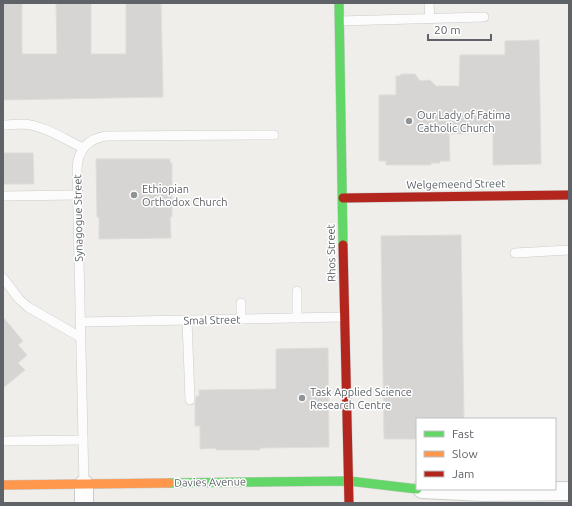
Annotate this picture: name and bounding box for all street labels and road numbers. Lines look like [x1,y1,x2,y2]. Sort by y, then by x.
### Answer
street label: Synagogue Street [71,173,85,262]
street label: Welgemeend Street [406,177,506,191]
street label: Rhos Street [324,223,338,282]
street label: Smal Street [183,313,241,326]
street label: Davies Avenue [174,475,246,489]

